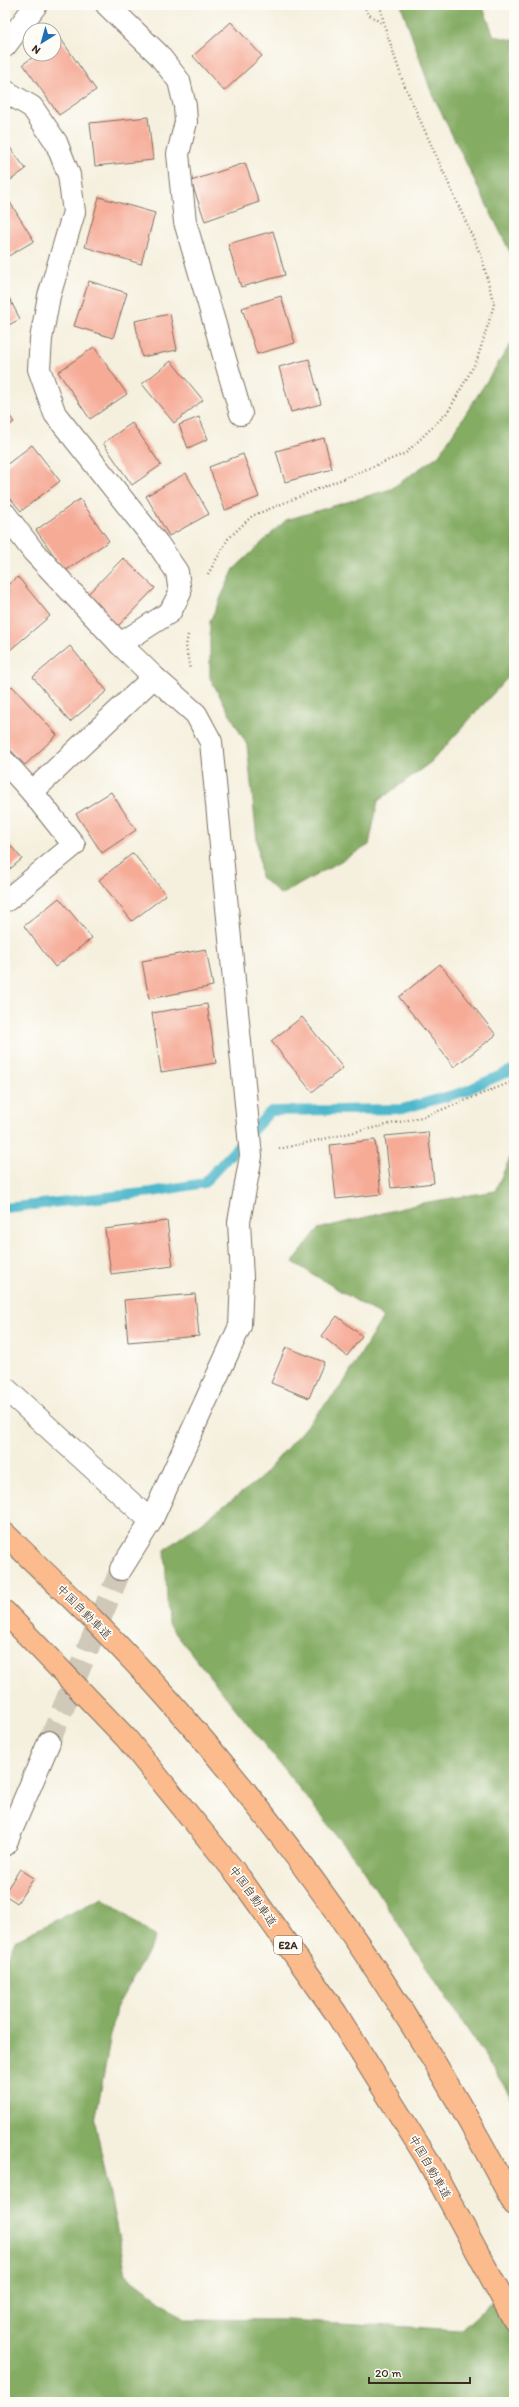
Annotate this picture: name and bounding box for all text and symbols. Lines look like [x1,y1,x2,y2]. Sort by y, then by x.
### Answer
north arrow [22,22,62,62]
text: N [29,42,43,57]
street label: 中国自動車道 [54,1582,114,1642]
street label: 中国自動車道 [226,1863,280,1929]
road number: E2A [274,1936,302,1954]
street label: 中国自動車道 [406,2132,454,2202]
scale bar [369,2359,470,2385]
text: 20 m [375,2366,402,2380]

